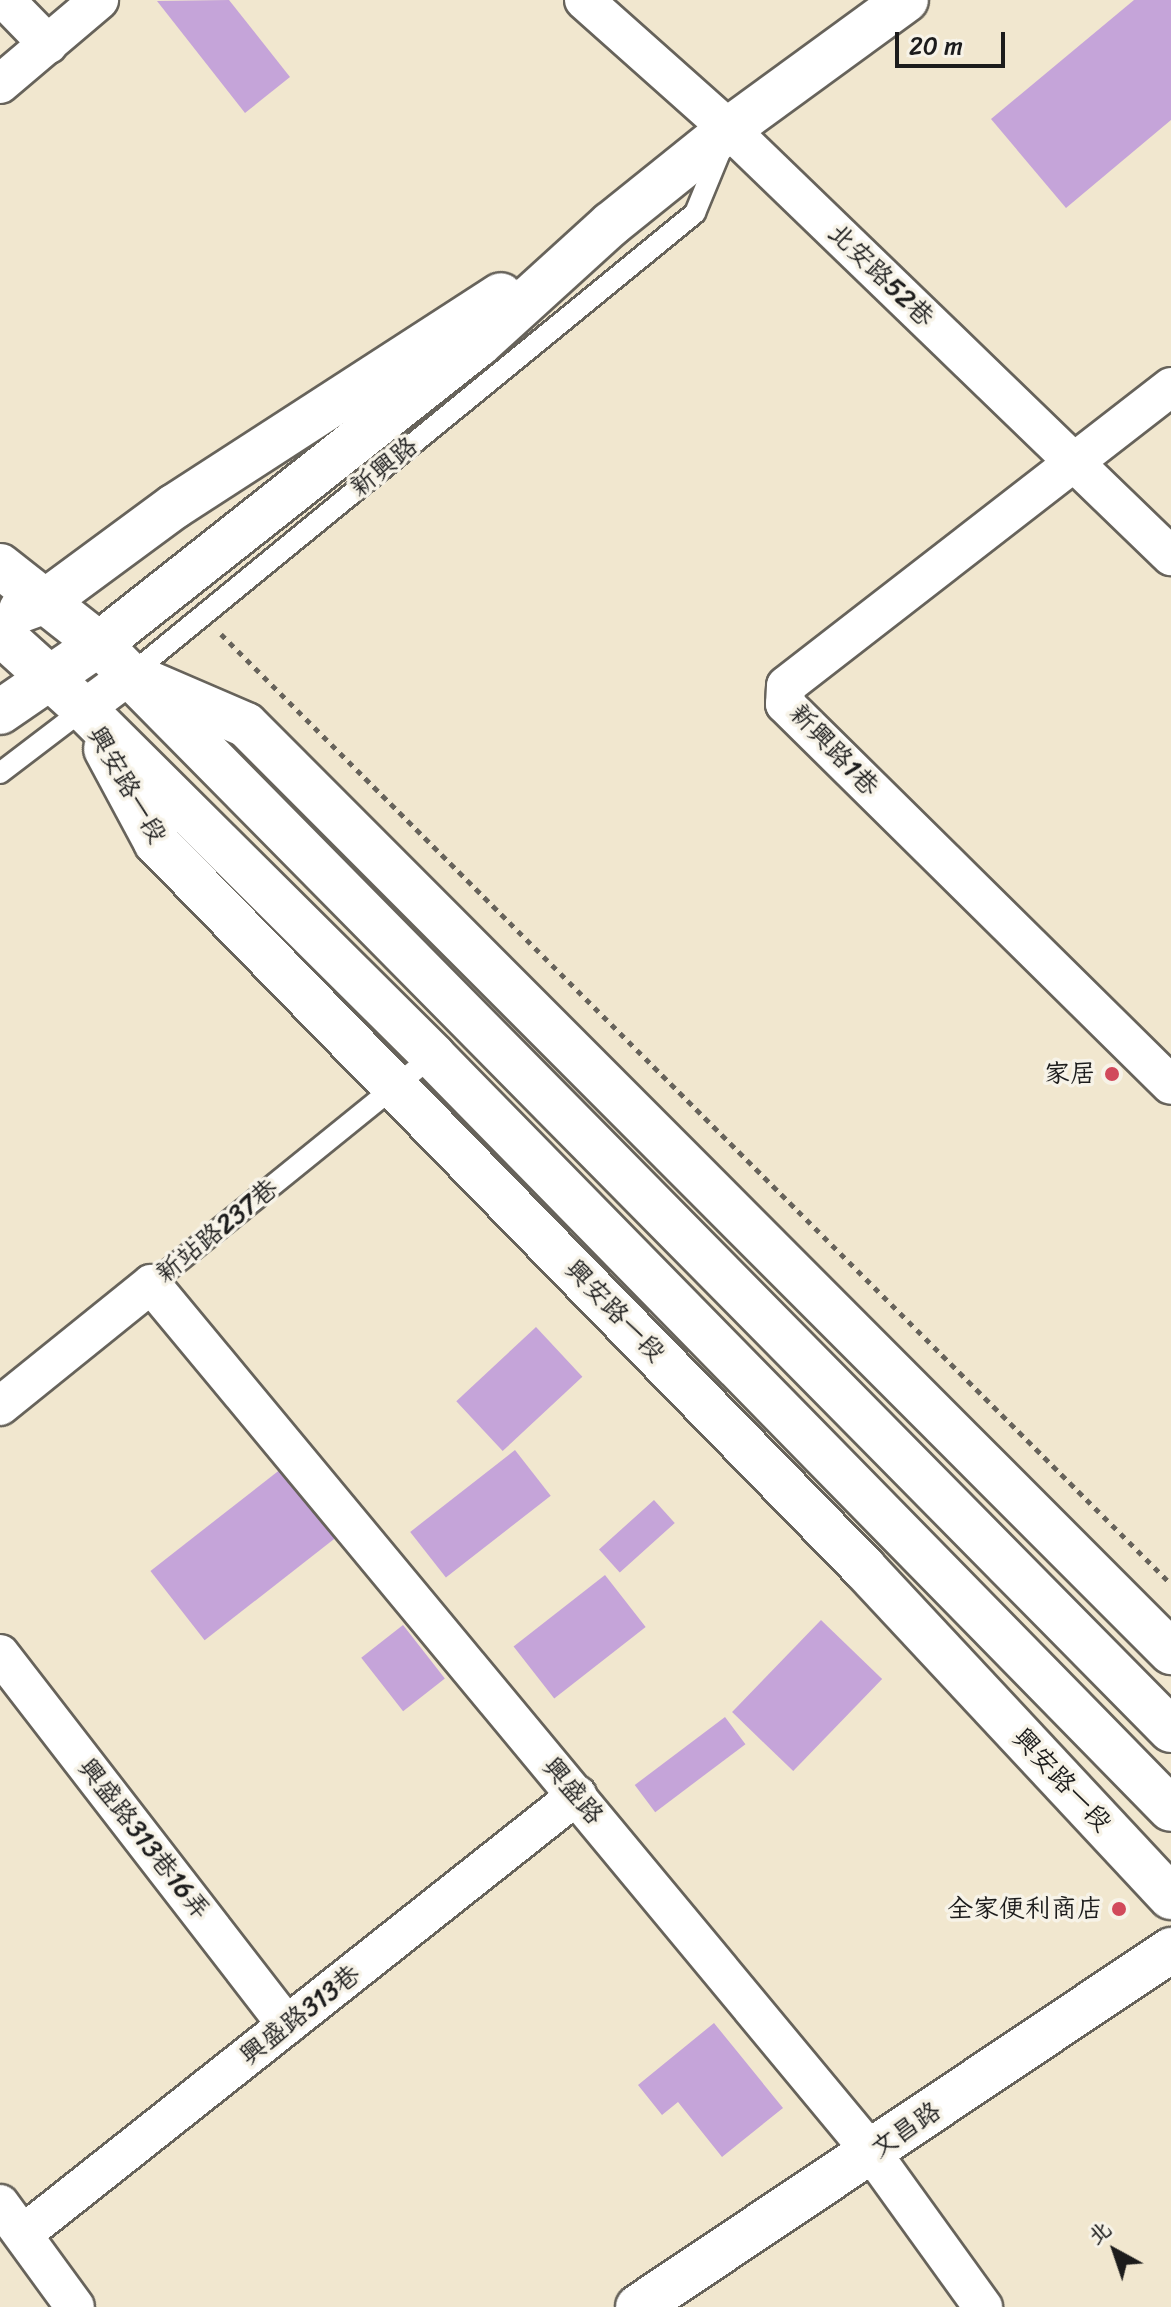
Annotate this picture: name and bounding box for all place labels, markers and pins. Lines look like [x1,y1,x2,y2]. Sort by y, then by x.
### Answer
place label: 家居 [1044,1058,1096,1090]
marker: 家居 [1103,1065,1121,1083]
place label: 全家便利商店 [947,1893,1103,1925]
marker: 全家便利商店 [1110,1900,1128,1918]

